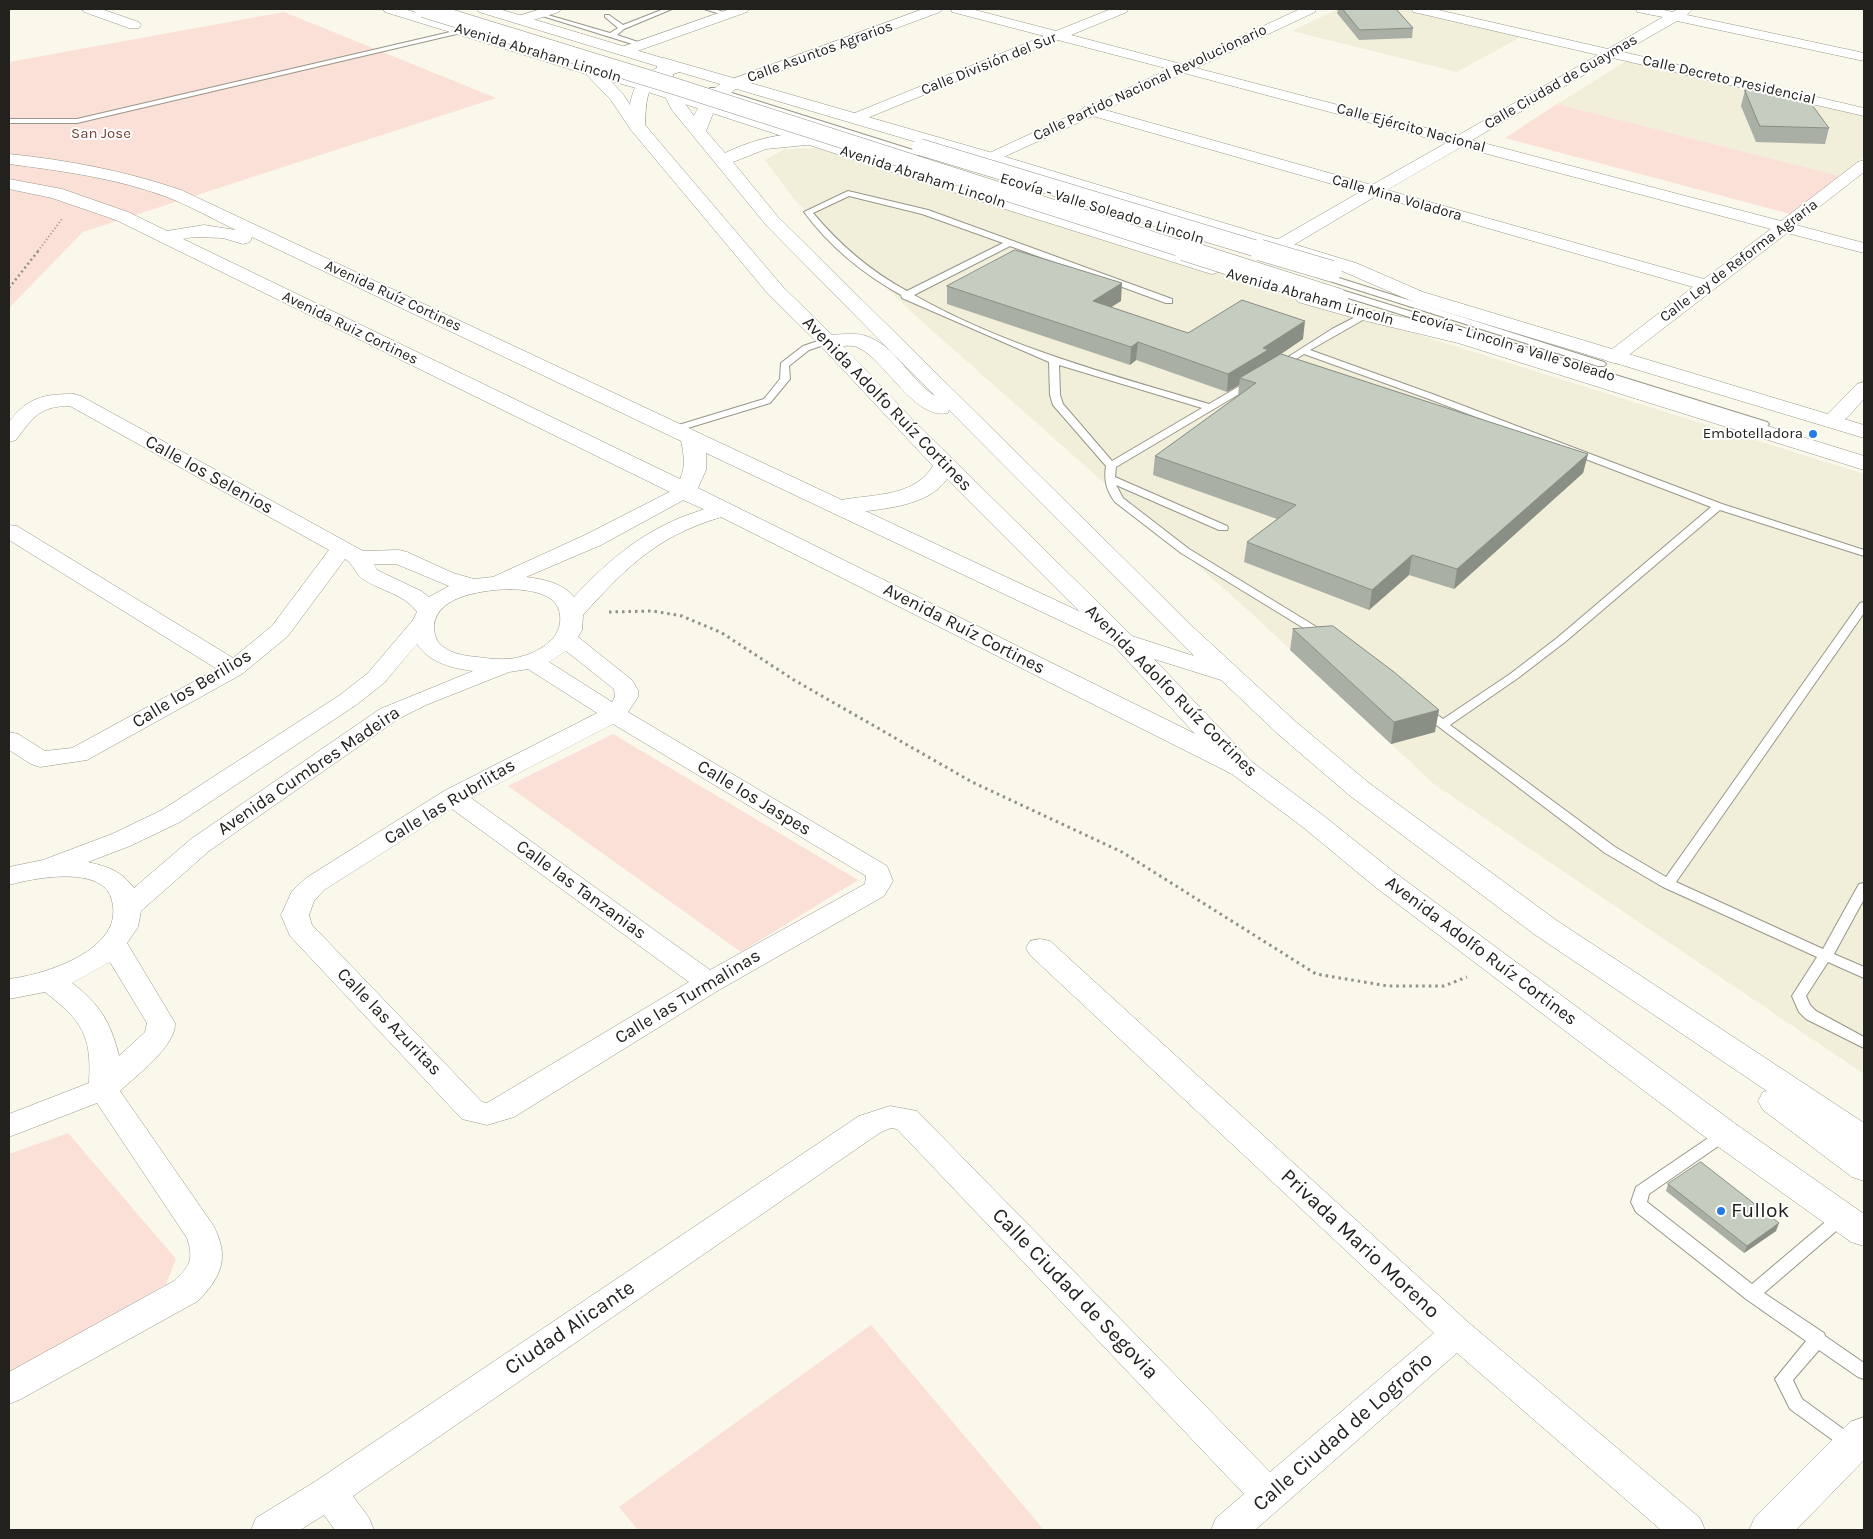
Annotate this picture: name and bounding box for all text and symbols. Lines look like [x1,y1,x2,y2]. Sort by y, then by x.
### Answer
street label: Calle Asuntos Agrarios [745,17,895,87]
street label: Avenida Abraham Lincoln [452,19,624,87]
street label: Calle Partido Nacional Revolucionario [1030,21,1270,145]
street label: Calle División del Sur [919,29,1059,99]
street label: Calle Ciudad de Guaymas [1481,31,1641,133]
street label: Calle Decreto Presidencial [1641,51,1817,109]
street label: Calle Ejército Nacional [1335,99,1487,157]
park label: San Jose [71,125,131,143]
street label: Avenida Abraham Lincoln [838,142,1008,212]
street label: Ecovía - Valle Soleado a Lincoln [998,169,1206,249]
street label: Calle Mina Voladora [1330,171,1464,225]
street label: Calle Ley de Reforma Agraria [1657,196,1821,326]
street label: Avenida Ruíz Cortines [322,256,464,336]
street label: Avenida Abraham Lincoln [1224,264,1396,330]
street label: Avenida Ruiz Cortines [279,287,421,369]
street label: Ecovía - Lincoln a Valle Soleado [1409,306,1617,386]
street label: Avenida Adolfo Ruíz Cortines [798,312,976,496]
place label: Embotelladora [1703,425,1803,443]
marker: Embotelladora [1807,428,1819,440]
street label: Calle los Selenios [141,431,277,519]
street label: Avenida Ruíz Cortines [880,579,1048,679]
street label: Avenida Adolfo Ruíz Cortines [1080,600,1262,782]
street label: Calle los Berilios [129,645,255,733]
street label: Avenida Cumbres Madeira [214,702,404,840]
street label: Calle las Rubrlitas [381,754,519,850]
street label: Calle los Jaspes [693,756,815,840]
street label: Calle las Tanzanias [512,836,650,944]
street label: Avenida Adolfo Ruíz Cortines [1381,872,1581,1030]
street label: Calle las Turmalinas [611,945,765,1049]
street label: Calle las Azuritas [332,964,446,1080]
street label: Privada Mario Moreno [1275,1164,1445,1324]
place label: Fullok [1731,1198,1789,1224]
street label: Calle Ciudad de Segovia [987,1203,1163,1385]
marker: Fullok [1715,1205,1727,1217]
street label: Ciudad Alicante [500,1275,640,1381]
street label: Calle Ciudad de Logroño [1248,1347,1438,1517]

